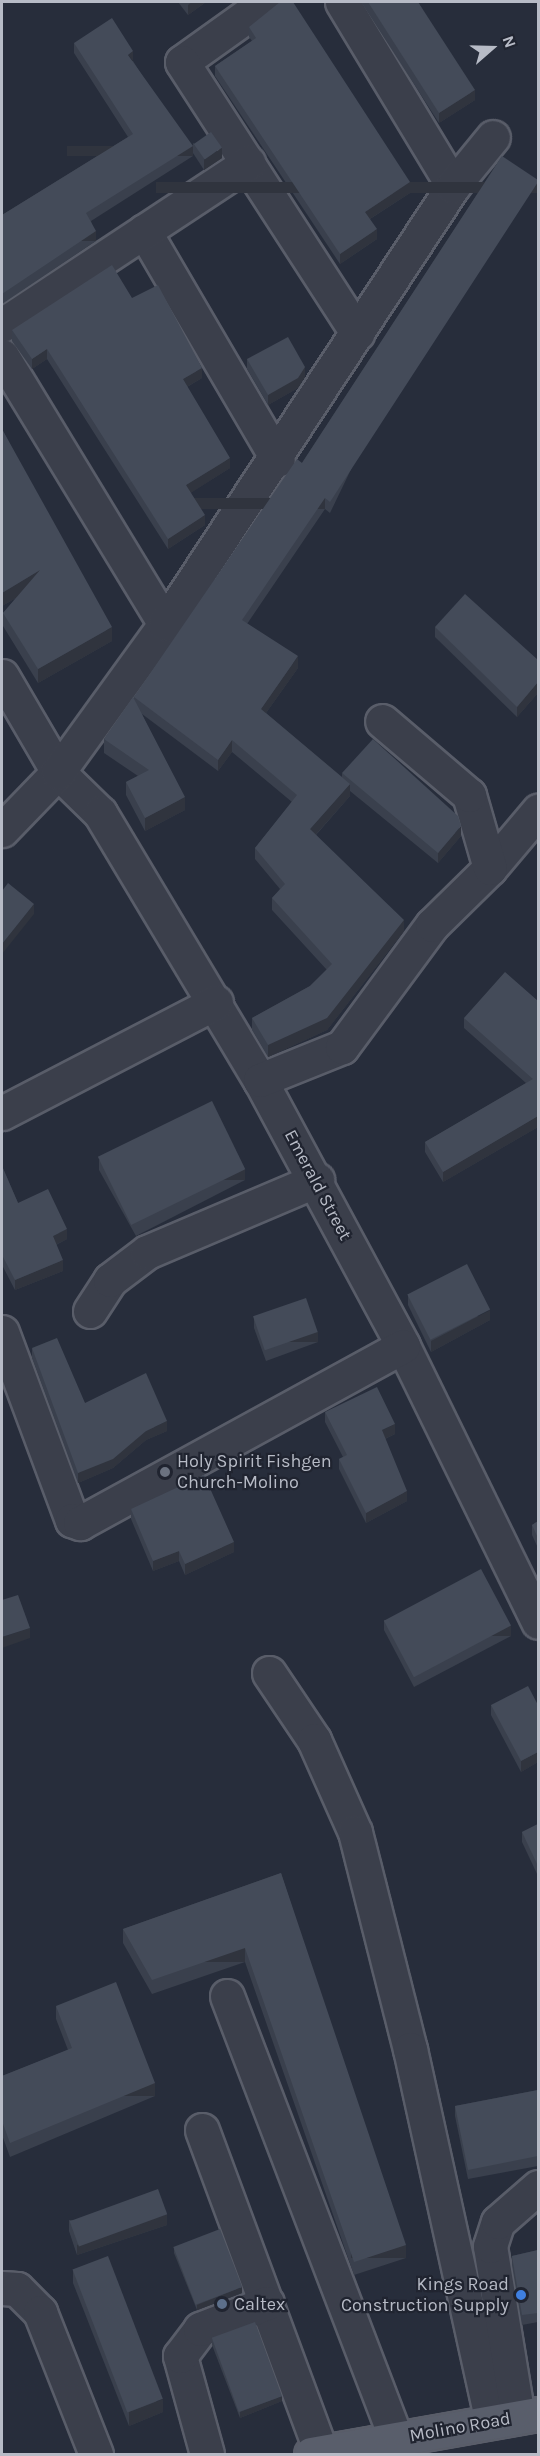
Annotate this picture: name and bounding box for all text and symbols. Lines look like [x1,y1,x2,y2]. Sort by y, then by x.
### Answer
north arrow [462,18,522,78]
text: N [498,33,520,50]
street label: Emerald Street [280,1126,356,1244]
place label: Holy Spirit Fishgen Church-Molino [177,1451,332,1494]
marker: Holy Spirit Fishgen Church-Molino [158,1465,172,1479]
place label: Kings Road Construction Supply [341,2274,509,2316]
marker: Kings Road Construction Supply [514,2288,528,2302]
place label: Caltex [234,2293,285,2315]
marker: Caltex [215,2297,229,2311]
street label: Molino Road [408,2408,512,2446]

